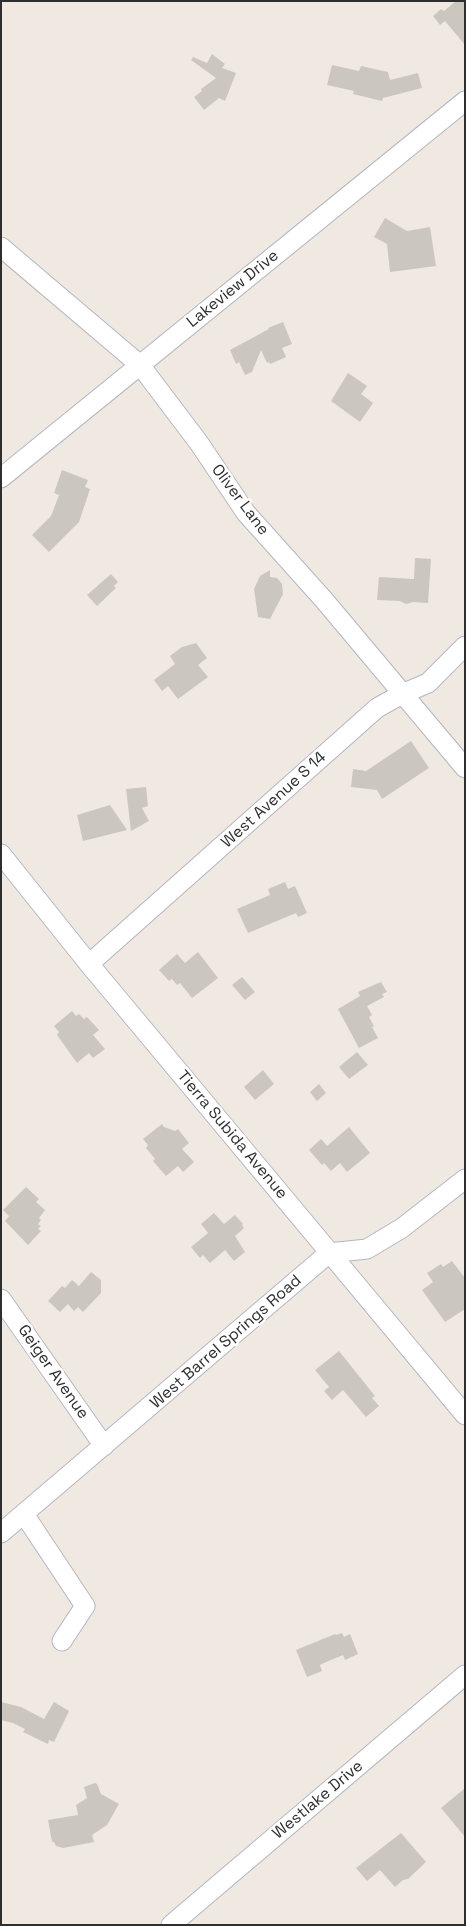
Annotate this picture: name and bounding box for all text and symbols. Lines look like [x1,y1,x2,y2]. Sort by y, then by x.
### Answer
street label: Lakeview Drive [183,246,283,332]
street label: Oliver Lane [207,461,273,539]
street label: West Avenue S 14 [218,748,330,852]
street label: Tierra Subida Avenue [173,1067,291,1203]
street label: West Barrel Springs Road [146,1271,306,1413]
street label: Geiger Avenue [13,1321,93,1423]
street label: Westlake Drive [269,1757,367,1843]

